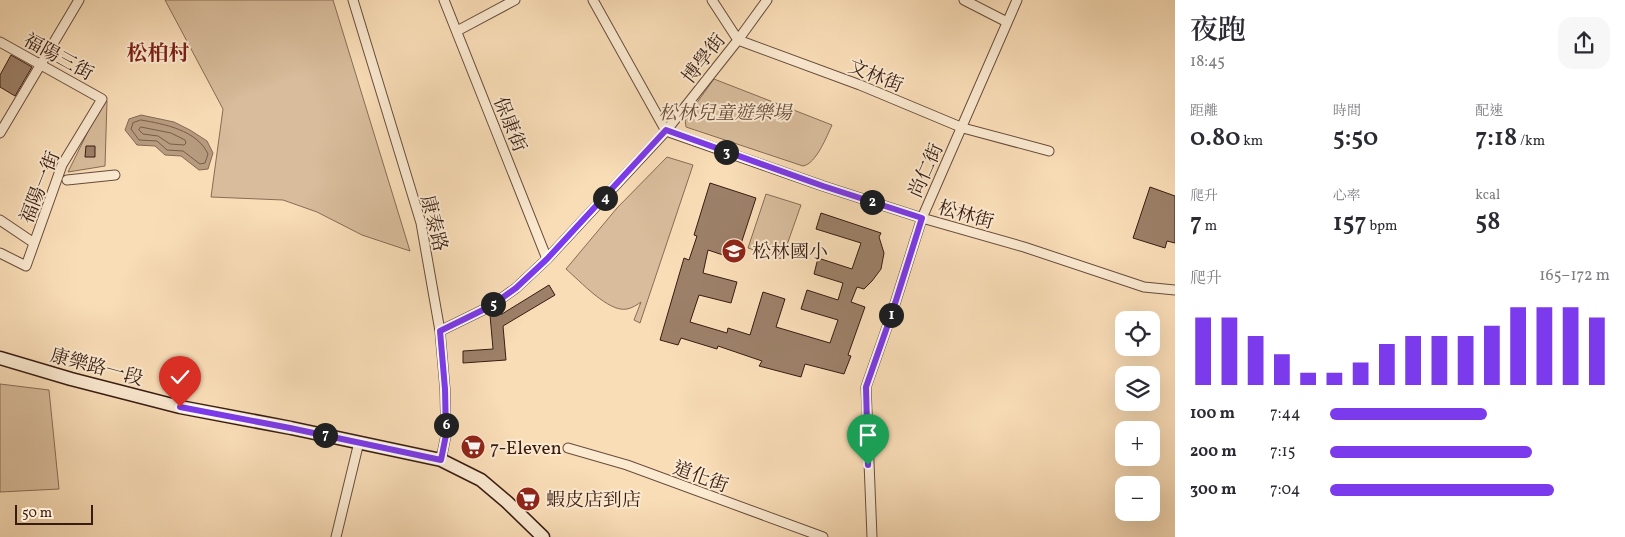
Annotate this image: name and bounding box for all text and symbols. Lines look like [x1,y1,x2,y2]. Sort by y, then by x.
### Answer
text: 夜跑 [1190,12,1246,51]
button: share [1558,17,1610,69]
street label: 福陽三街 [18,28,98,88]
street label: 博學街 [677,29,732,90]
district label: 松柏村 [127,40,190,69]
text: 18:45 [1190,51,1225,73]
street label: 文林街 [844,54,907,100]
street label: 保康街 [486,93,532,156]
park label: 松林兒童遊樂場 [658,101,793,127]
text: 距離 [1190,102,1218,121]
text: 時間 [1333,102,1361,121]
text: 配速 [1475,102,1503,121]
text: 0.80 [1190,121,1240,156]
text: 5:50 [1333,121,1378,156]
text: 7:18 [1475,121,1517,156]
text: km [1240,132,1263,151]
text: /km [1517,132,1545,151]
street label: 尚仁街 [903,139,950,202]
pin: 3 [714,140,738,164]
text: 3 [723,143,730,162]
street label: 福陽一街 [15,148,67,228]
pin: 4 [592,186,618,210]
text: kcal [1475,186,1500,205]
text: 爬升 [1190,187,1218,206]
text: 心率 [1333,187,1361,206]
text: 4 [601,189,610,208]
pin: 2 [860,190,884,214]
street label: 康泰路 [414,193,453,254]
text: 2 [869,193,876,212]
street label: 松林街 [934,196,996,236]
text: 58 [1475,205,1501,240]
text: 7 [1190,206,1202,241]
text: 157 [1333,206,1367,241]
text: m [1202,217,1217,236]
text: bpm [1367,217,1397,236]
school or university icon: 松林國小 [721,238,747,264]
place label: 松林國小 [752,240,828,266]
text: 165–172 m [1539,265,1610,287]
text: 爬升 [1190,268,1222,290]
pin: 5 [480,292,506,316]
text: 5 [490,295,497,314]
pin: 1 [878,302,904,328]
text: 1 [889,306,894,325]
map controls [1115,311,1160,521]
button: locate [1115,311,1160,356]
street label: 康樂路一段 [47,343,146,393]
pin [159,356,201,407]
icon: check [166,363,194,391]
button: layers [1115,366,1160,411]
text: 100 m [1190,403,1235,425]
text: 7:44 [1270,403,1301,425]
pin: 6 [434,412,458,438]
pin [847,414,889,465]
text: 6 [443,416,450,435]
icon: arrive [854,421,882,449]
button: + [1115,421,1160,466]
pin: 7 [312,422,338,448]
text: 7 [322,426,329,445]
supermarket icon: 7-Eleven [460,434,486,460]
place label: 7-Eleven [490,436,562,462]
text: 200 m [1190,441,1237,463]
text: 7:15 [1270,441,1295,463]
street label: 道化街 [669,456,732,500]
button: − [1115,476,1160,521]
text: 300 m [1190,479,1236,501]
text: 7:04 [1270,479,1300,501]
supermarket icon: 蝦皮店到店 [515,486,541,512]
place label: 蝦皮店到店 [546,488,641,514]
scale bar [15,502,92,525]
text: 50 m [22,504,52,523]

